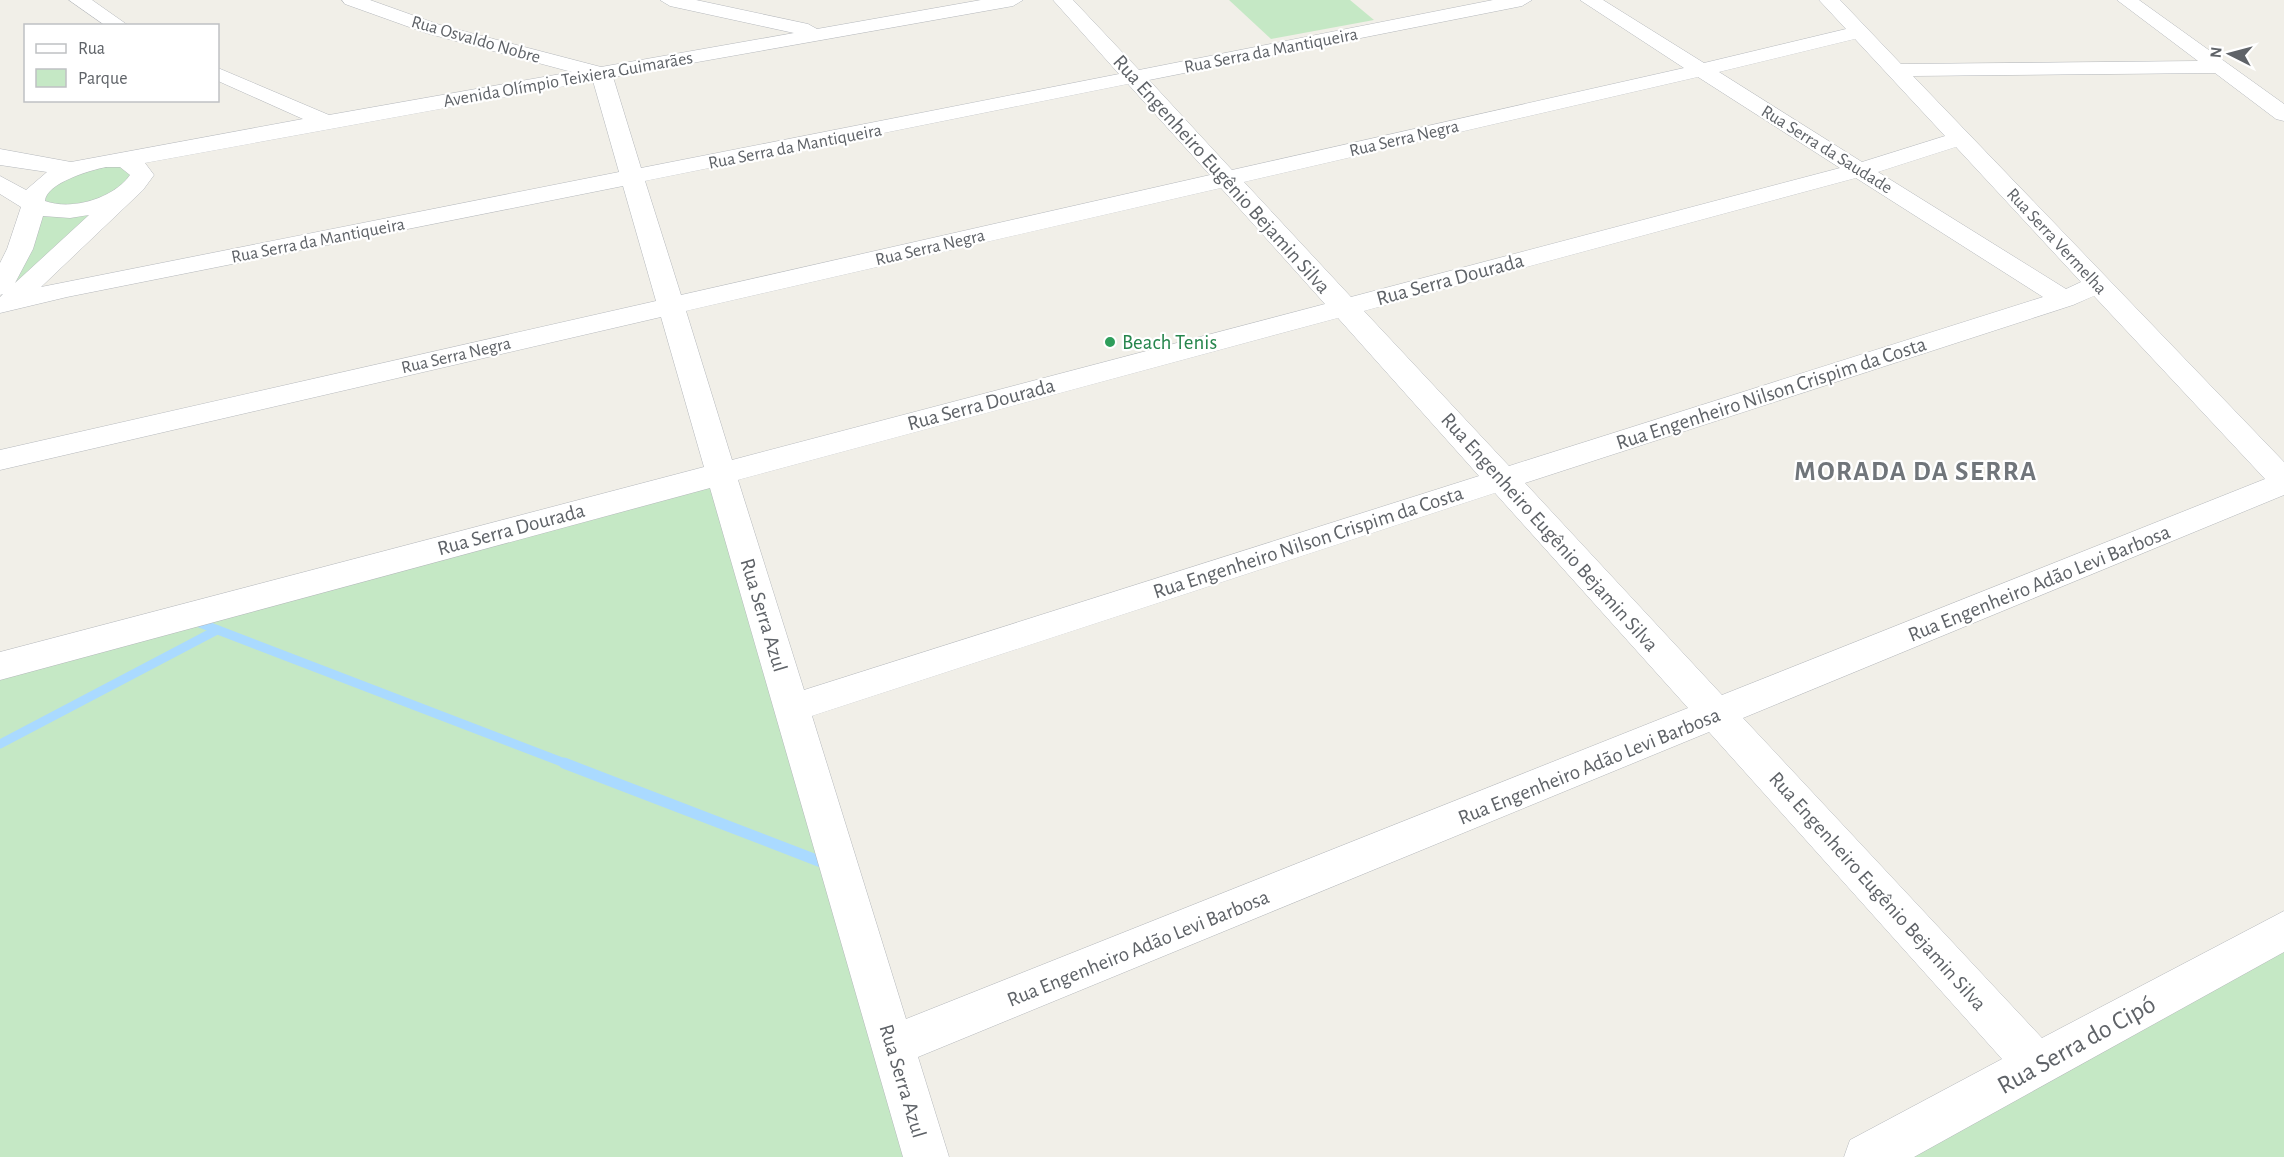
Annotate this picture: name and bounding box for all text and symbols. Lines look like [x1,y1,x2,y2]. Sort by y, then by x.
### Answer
street label: Rua Osvaldo Nobre [409,13,542,67]
legend [24,24,219,102]
north arrow [2200,24,2260,84]
street label: Rua Serra da Mantiqueira [1183,25,1359,77]
text: Rua [78,40,105,58]
text: N [2208,46,2225,59]
street label: Avenida Olímpio Teixiera Guimarães [442,49,694,111]
street label: Rua Engenheiro Eugênio Bejamin Silva [1109,51,1334,298]
text: Parque [78,70,127,88]
street label: Rua Serra da Saudade [1758,102,1895,197]
street label: Rua Serra Negra [1348,118,1461,160]
street label: Rua Serra da Mantiqueira [707,121,883,173]
street label: Rua Serra Vermelha [2003,185,2110,298]
street label: Rua Serra da Mantiqueira [230,215,406,267]
street label: Rua Serra Negra [874,227,987,269]
street label: Rua Serra Dourada [1374,250,1527,309]
place label: Beach Tenis [1122,332,1217,353]
street label: Rua Engenheiro Nilson Crispim da Costa [1613,333,1929,454]
street label: Rua Serra Negra [400,335,513,377]
marker: Beach Tenis [1103,335,1117,349]
street label: Rua Serra Dourada [905,375,1058,434]
street label: Rua Engenheiro Eugênio Bejamin Silva [1437,409,1662,656]
district label: MORADA DA SERRA [1794,458,2038,485]
street label: Rua Engenheiro Nilson Crispim da Costa [1150,482,1466,603]
street label: Rua Serra Dourada [435,500,588,559]
street label: Rua Engenheiro Adão Levi Barbosa [1905,521,2173,646]
street label: Rua Serra Azul [736,556,791,674]
street label: Rua Engenheiro Adão Levi Barbosa [1455,704,1723,829]
street label: Rua Engenheiro Eugênio Bejamin Silva [1765,768,1990,1015]
street label: Rua Engenheiro Adão Levi Barbosa [1004,886,1272,1011]
street label: Rua Serra do Cipó [1993,991,2160,1099]
street label: Rua Serra Azul [875,1022,930,1140]

